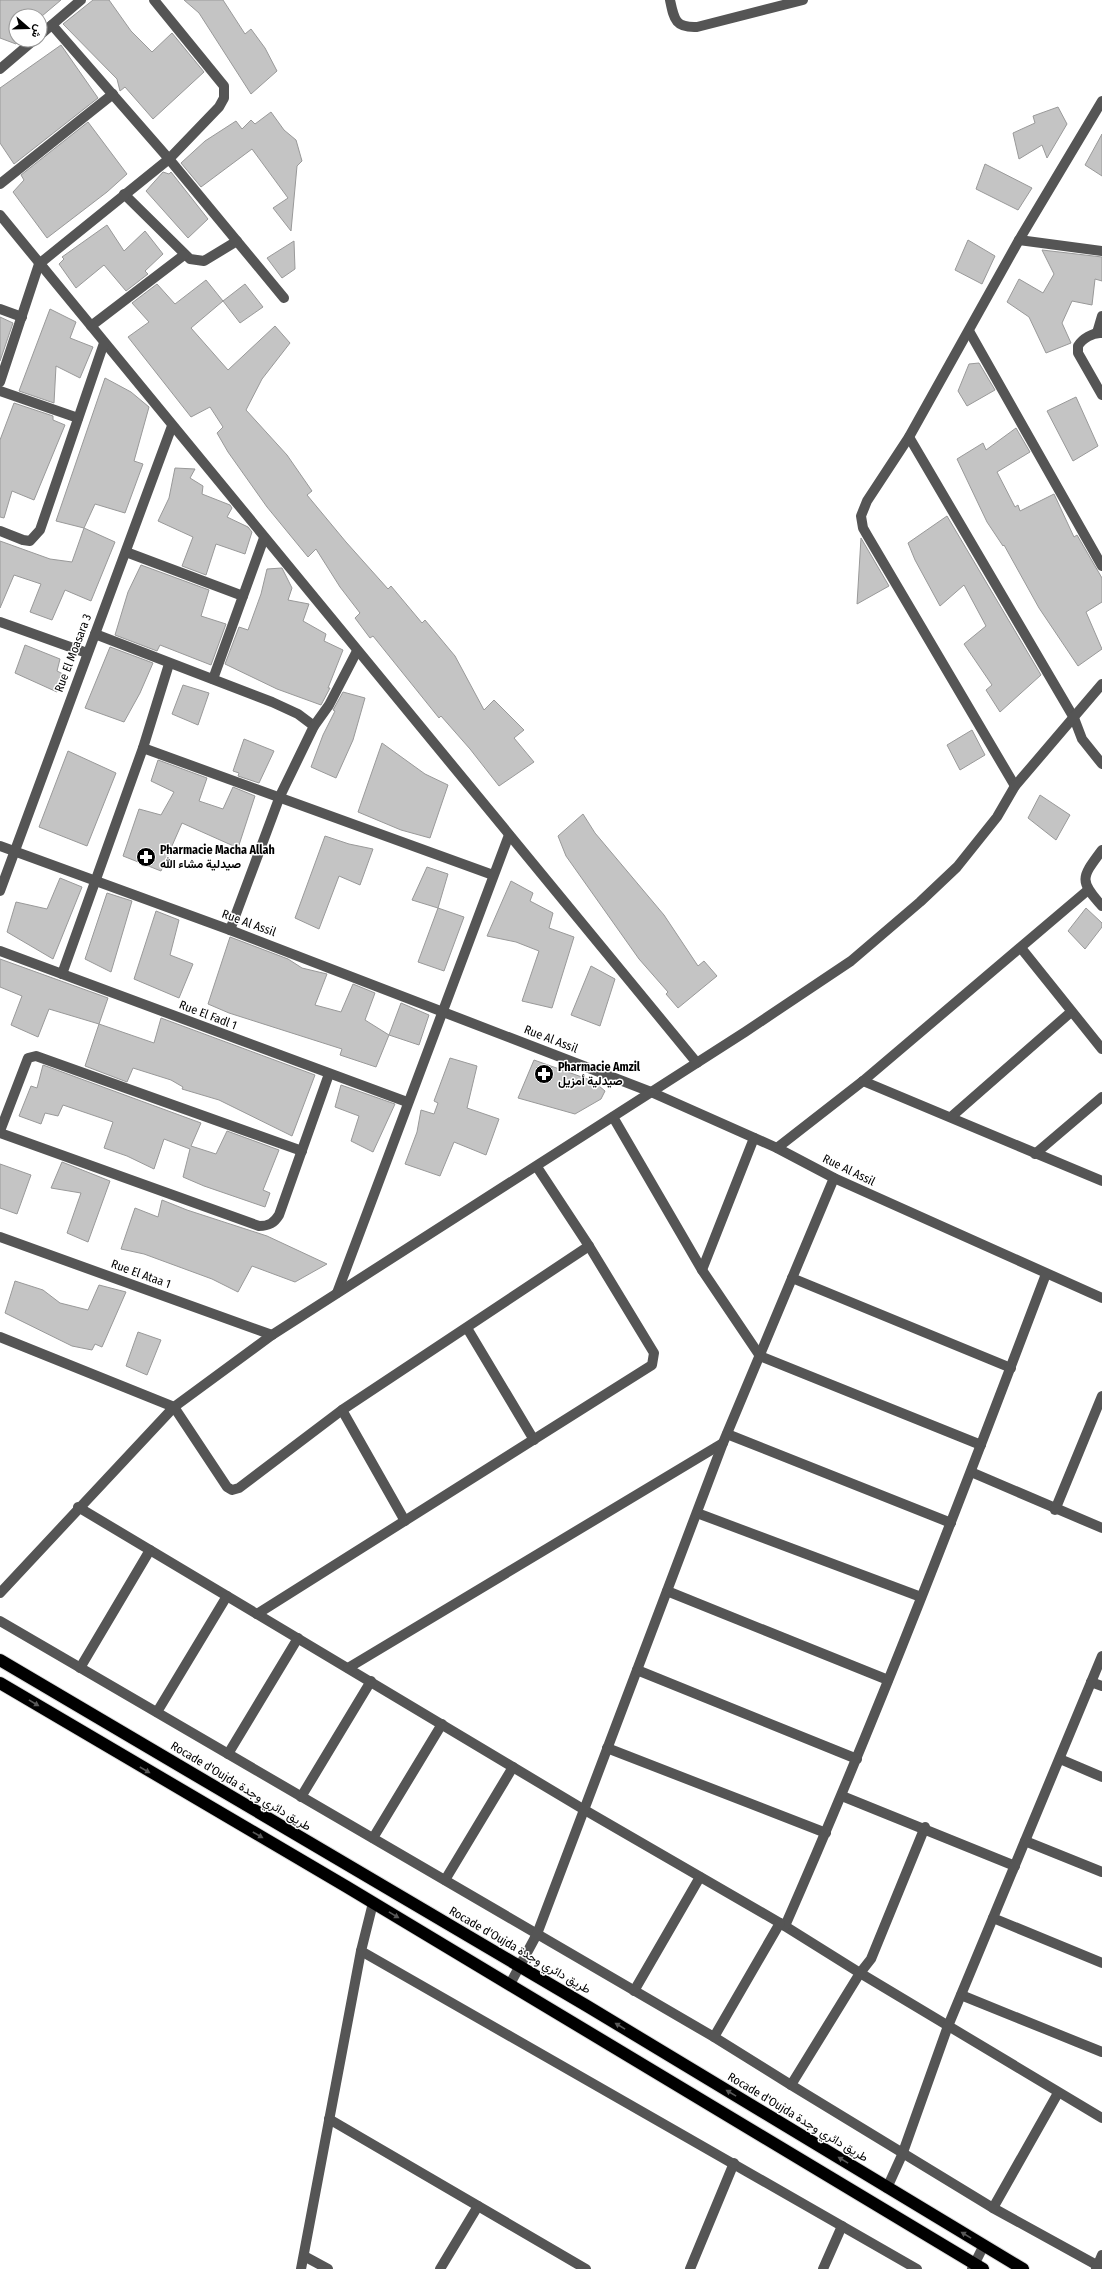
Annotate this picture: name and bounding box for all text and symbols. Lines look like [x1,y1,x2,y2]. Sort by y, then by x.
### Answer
north arrow [8,8,48,48]
text: ش [29,23,45,40]
street label: Rue El Moasara 3 [52,612,94,694]
place label: Pharmacie Macha Allah صيدلية مشاء الله [160,843,275,871]
pharmacy icon: Pharmacie Macha Allah صيدلية مشاء الله [135,846,157,868]
street label: Rue Al Assil [220,907,278,939]
street label: Rue El Fadl 1 [177,998,239,1032]
street label: Rue Al Assil [522,1022,580,1056]
place label: Pharmacie Amzil صيدلية أمزيل [558,1060,641,1089]
pharmacy icon: Pharmacie Amzil صيدلية أمزيل [533,1063,555,1085]
street label: Rue Al Assil [821,1151,877,1189]
street label: Rue El Ataa 1 [109,1257,173,1291]
one-way arrow [28,1700,40,1707]
street label: Rocade d'Oujda طريق دائري وجدة [167,1738,314,1836]
one-way arrow [139,1766,151,1773]
one-way arrow [252,1832,264,1839]
street label: Rocade d'Oujda طريق دائري وجدة [445,1904,594,1999]
one-way arrow [388,1912,400,1919]
one-way arrow [614,2022,626,2029]
street label: Rocade d'Oujda طريق دائري وجدة [724,2069,871,2167]
one-way arrow [726,2089,736,2097]
one-way arrow [837,2157,848,2164]
one-way arrow [960,2231,972,2238]

